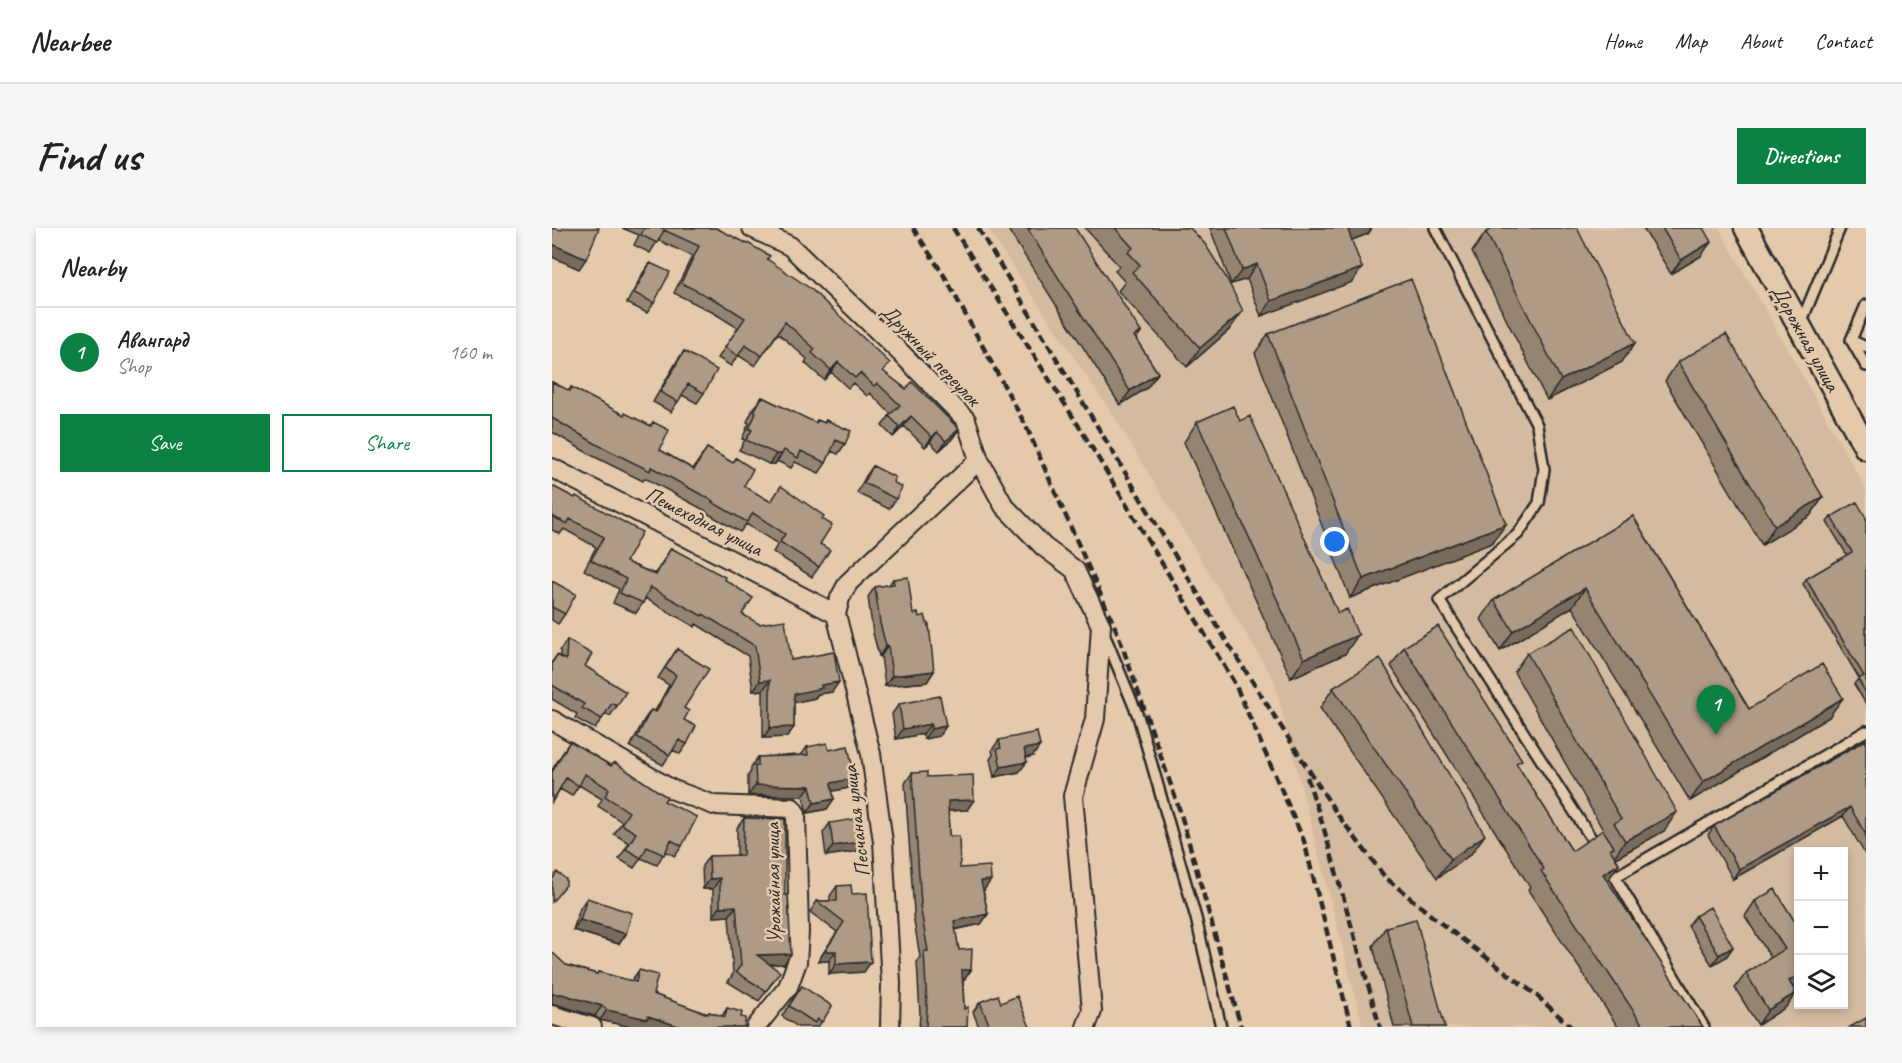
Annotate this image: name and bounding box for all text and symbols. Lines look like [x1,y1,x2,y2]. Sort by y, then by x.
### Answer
text: Nearbee [30,24,110,59]
text: Home [1604,28,1642,54]
text: Map [1675,28,1707,54]
text: About [1740,28,1782,54]
text: Contact [1815,28,1872,54]
button: Directions [1737,128,1866,184]
text: Find us [36,130,141,183]
text: Nearby [60,251,125,284]
street label: Дорожная улица [1766,280,1847,397]
street label: Дружный переулок [876,298,988,413]
text: Авангард [117,326,188,354]
text: 1 [75,340,84,365]
text: 160 m [449,340,492,365]
text: Shop [117,354,151,379]
button: Save [60,414,270,472]
button: Share [282,414,492,472]
street label: Пешеходная улица [641,480,768,562]
your location [1320,527,1349,556]
pin: 1 [1696,686,1736,735]
street label: Песчаная улица [836,762,876,878]
street label: Урожайная улица [759,821,787,944]
map controls [1794,847,1848,1009]
button: + [1794,847,1848,901]
button: − [1794,901,1848,955]
button: layers [1794,955,1848,1009]

